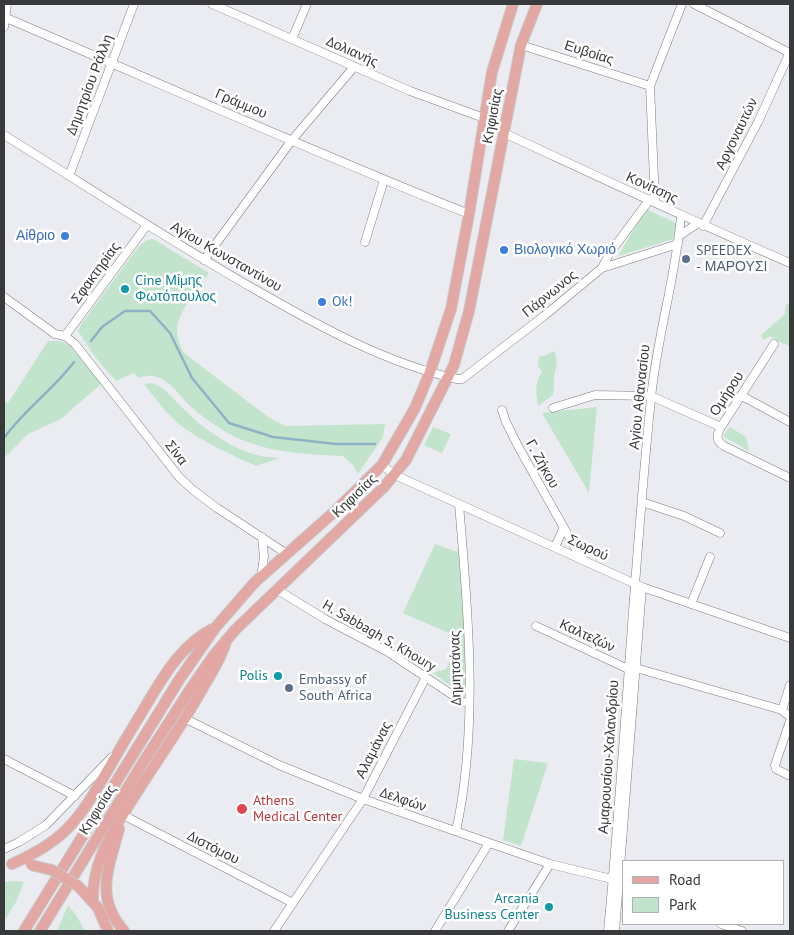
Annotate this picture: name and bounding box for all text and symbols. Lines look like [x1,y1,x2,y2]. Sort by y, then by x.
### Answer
street label: Δημητρίου Ράλλη [63,32,117,138]
street label: Δολιανής [323,33,381,71]
street label: Ευβοίας [562,37,616,69]
street label: Γράμμου [213,86,269,122]
street label: Κηφισίας [479,87,507,145]
street label: Αργοναυτών [712,95,762,173]
street label: Κονίτσης [623,169,681,207]
street label: Αγίου Κωνσταντίνου [167,218,285,296]
place label: Αίθριο [16,228,55,244]
marker: Αίθριο [59,230,71,242]
street label: Σφακτηρίας [68,239,124,307]
place label: Βιολογικό Χωριό [514,242,616,258]
place label: SPEEDEX - ΜΑΡΟΥΣΙ [696,243,767,276]
marker: Βιολογικό Χωριό [498,244,510,256]
marker: SPEEDEX - ΜΑΡΟΥΣΙ [680,253,692,265]
street label: Πάρνωνος [519,267,581,321]
place label: Cine Μίμης Φωτόπουλος [135,273,216,306]
marker: Cine Μίμης Φωτόπουλος [119,283,131,295]
place label: Ok! [332,294,353,310]
marker: Ok! [316,296,328,308]
street label: Αγίου Αθανασίου [626,343,654,451]
street label: Ομήρου [706,369,748,419]
street label: Σίνα [161,437,191,469]
street label: Γ. Ζήκου [522,437,562,491]
street label: Κηφισίας [329,471,381,521]
street label: Σωρού [565,531,611,565]
street label: H. Sabbagh S. Khoury [319,597,439,675]
street label: Καλτεζών [557,616,617,656]
street label: Δημητσάνας [447,630,465,706]
place label: Polis [239,668,268,684]
marker: Polis [272,670,284,682]
place label: Embassy of South Africa [299,672,372,704]
street label: Αμαρουσίου-Χαλανδρίου [595,679,623,835]
marker: Embassy of South Africa [283,682,295,694]
street label: Αλαμάνας [352,719,396,781]
street label: Κηφισίας [76,782,120,838]
street label: Δελφών [378,784,428,816]
place label: Athens Medical Center [253,793,342,826]
marker: Athens Medical Center [235,802,249,816]
street label: Διστόμου [184,828,242,868]
legend [622,860,784,925]
text: Road [669,870,701,889]
place label: Arcania Business Center [445,891,539,924]
text: Park [669,895,697,914]
marker: Arcania Business Center [543,901,555,913]

